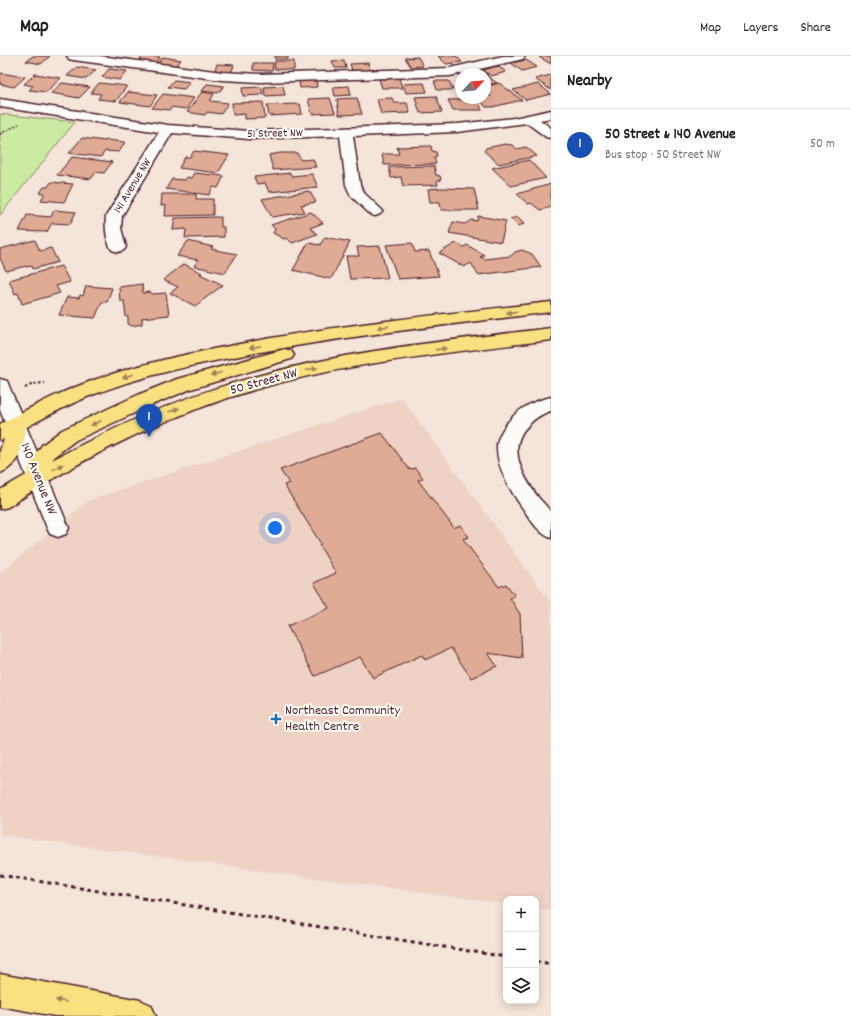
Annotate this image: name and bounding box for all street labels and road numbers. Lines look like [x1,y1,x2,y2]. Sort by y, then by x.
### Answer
street label: 51 Street NW [247,125,303,143]
street label: 141 Avenue NW [110,155,156,217]
street label: 50 Street NW [228,363,301,401]
street label: 140 Avenue NW [14,440,62,519]

